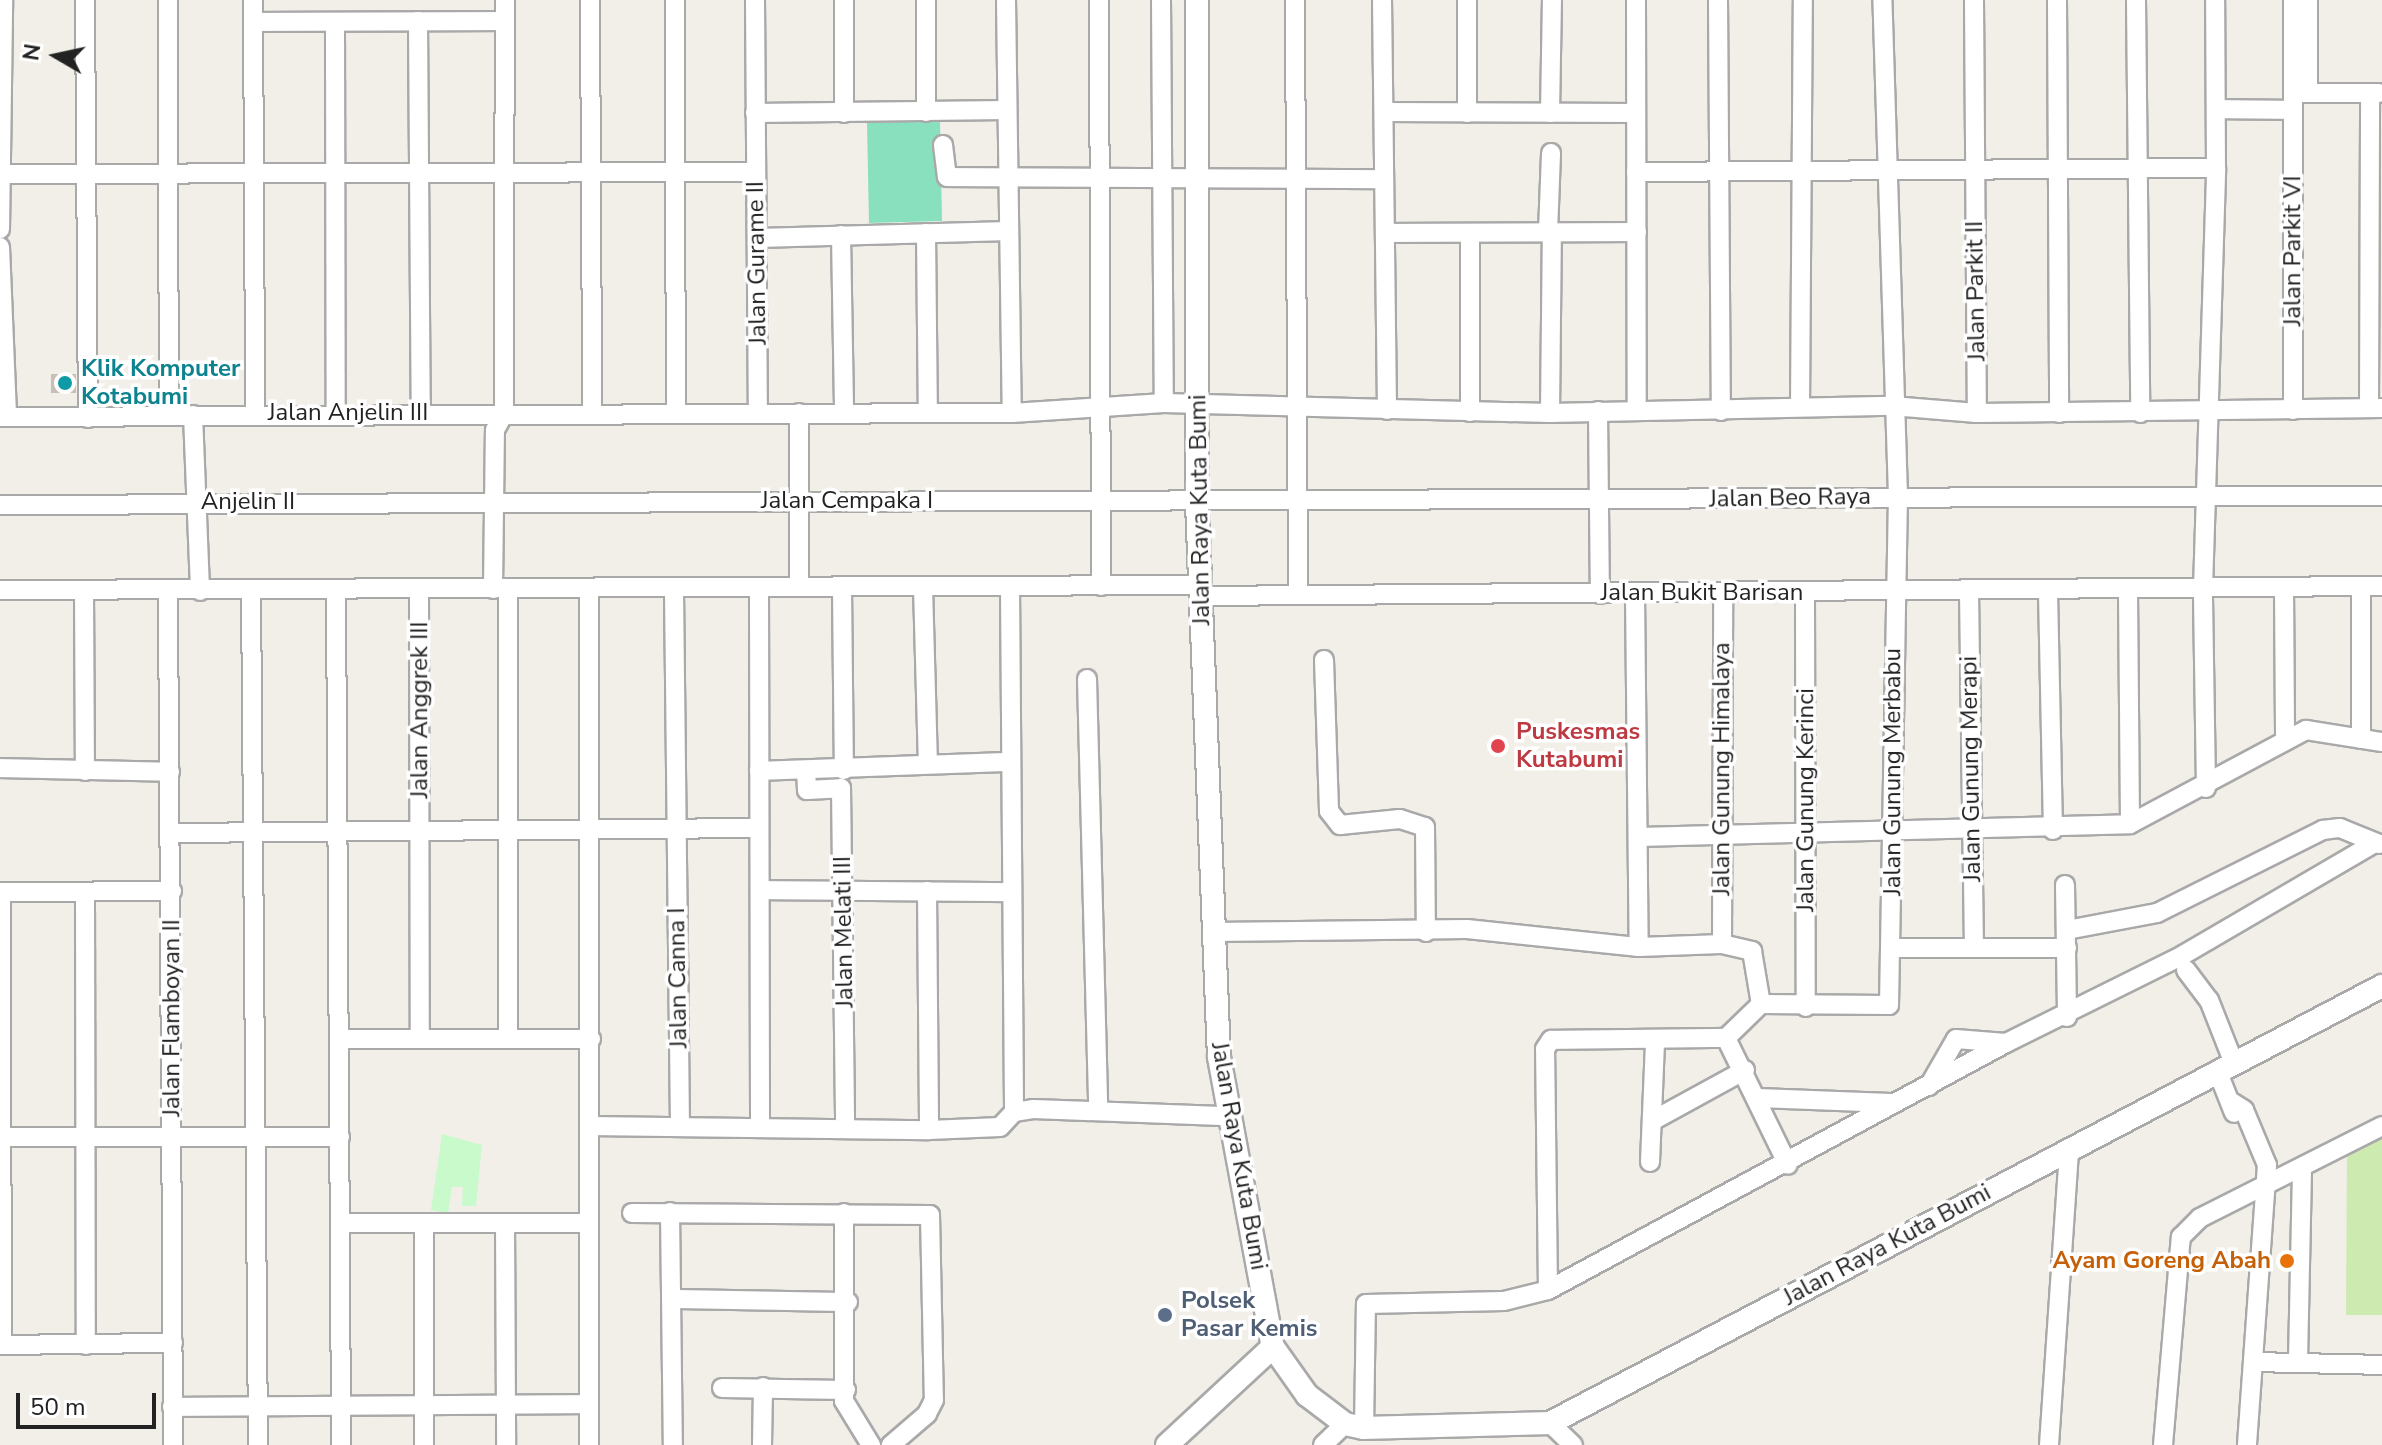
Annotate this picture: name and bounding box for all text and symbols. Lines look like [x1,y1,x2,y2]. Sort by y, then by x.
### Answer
north arrow [16,16,96,96]
text: N [16,42,48,63]
street label: Jalan Parkit VI [2279,176,2307,326]
street label: Jalan Gurame II [741,181,773,345]
street label: Jalan Parkit II [1960,221,1992,361]
place label: Klik Komputer Kotabumi [81,355,240,411]
marker: Klik Komputer Kotabumi [56,374,74,392]
street label: Jalan Raya Kuta Bumi [1184,394,1216,626]
street label: Jalan Anjelin III [268,399,428,427]
street label: Jalan Beo Raya [1709,482,1871,514]
street label: Jalan Cempaka I [761,487,933,515]
street label: Anjelin II [201,488,295,516]
street label: Jalan Bukit Barisan [1601,579,1803,607]
street label: Jalan Anggrek III [406,621,434,799]
street label: Jalan Gunung Himalaya [1708,642,1736,896]
street label: Jalan Gunung Merbabu [1879,648,1907,896]
street label: Jalan Gunung Merapi [1955,656,1987,882]
street label: Jalan Gunung Kerinci [1792,688,1820,912]
place label: Puskesmas Kutabumi [1516,718,1640,774]
marker: Puskesmas Kutabumi [1487,735,1509,757]
street label: Jalan Melati III [828,856,860,1008]
street label: Jalan Canna I [662,907,694,1049]
street label: Jalan Flamboyan II [158,919,186,1117]
street label: Jalan Raya Kuta Bumi [1205,1040,1273,1272]
street label: Jalan Raya Kuta Bumi [1778,1178,1996,1312]
place label: Ayam Goreng Abah [2053,1247,2271,1275]
marker: Ayam Goreng Abah [2278,1252,2296,1270]
place label: Polsek Pasar Kemis [1181,1287,1317,1343]
marker: Polsek Pasar Kemis [1156,1306,1174,1324]
scale bar [20,1377,160,1427]
text: 50 m [30,1391,86,1423]

